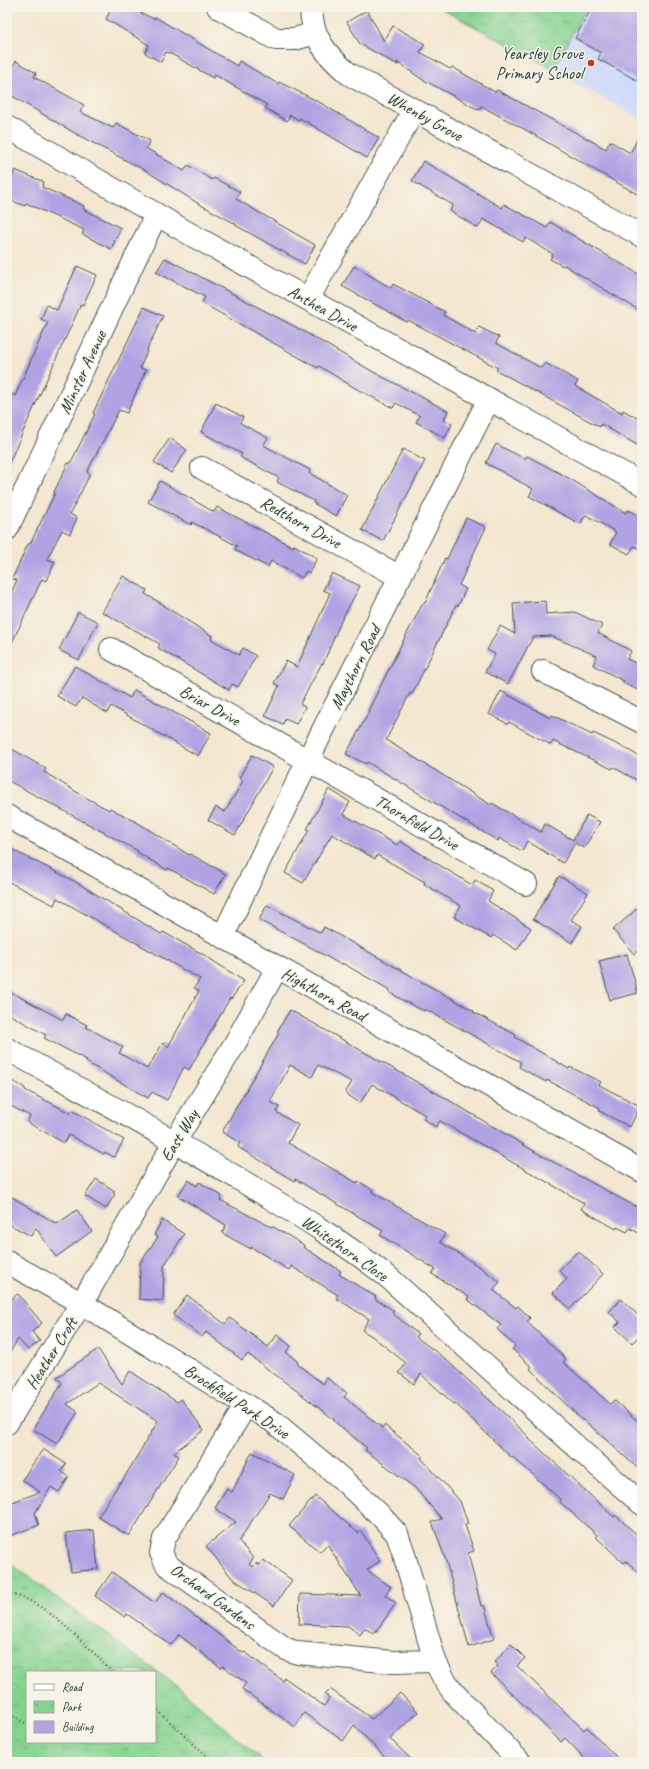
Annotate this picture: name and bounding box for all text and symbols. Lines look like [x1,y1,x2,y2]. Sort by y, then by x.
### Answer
place label: Yearsley Grove Primary School [496,43,586,84]
marker: Yearsley Grove Primary School [586,58,596,68]
street label: Whenby Grove [384,87,467,146]
street label: Anthea Drive [284,281,362,337]
street label: Minster Avenue [54,326,112,417]
street label: Redthorn Drive [257,492,346,554]
street label: Maythorn Road [325,620,387,713]
street label: Briar Drive [176,680,245,731]
street label: Thornfield Drive [371,790,464,856]
street label: Highthorn Road [278,963,372,1027]
street label: East Way [156,1104,204,1165]
street label: Whitethorn Close [297,1211,393,1287]
street label: Heather Croft [21,1312,83,1393]
street label: Brockfield Park Drive [180,1360,294,1444]
street label: Orchard Gardens [166,1559,261,1635]
legend [26,1671,156,1743]
text: Road [62,1679,84,1695]
text: Park [62,1699,83,1715]
text: Building [62,1719,94,1735]

